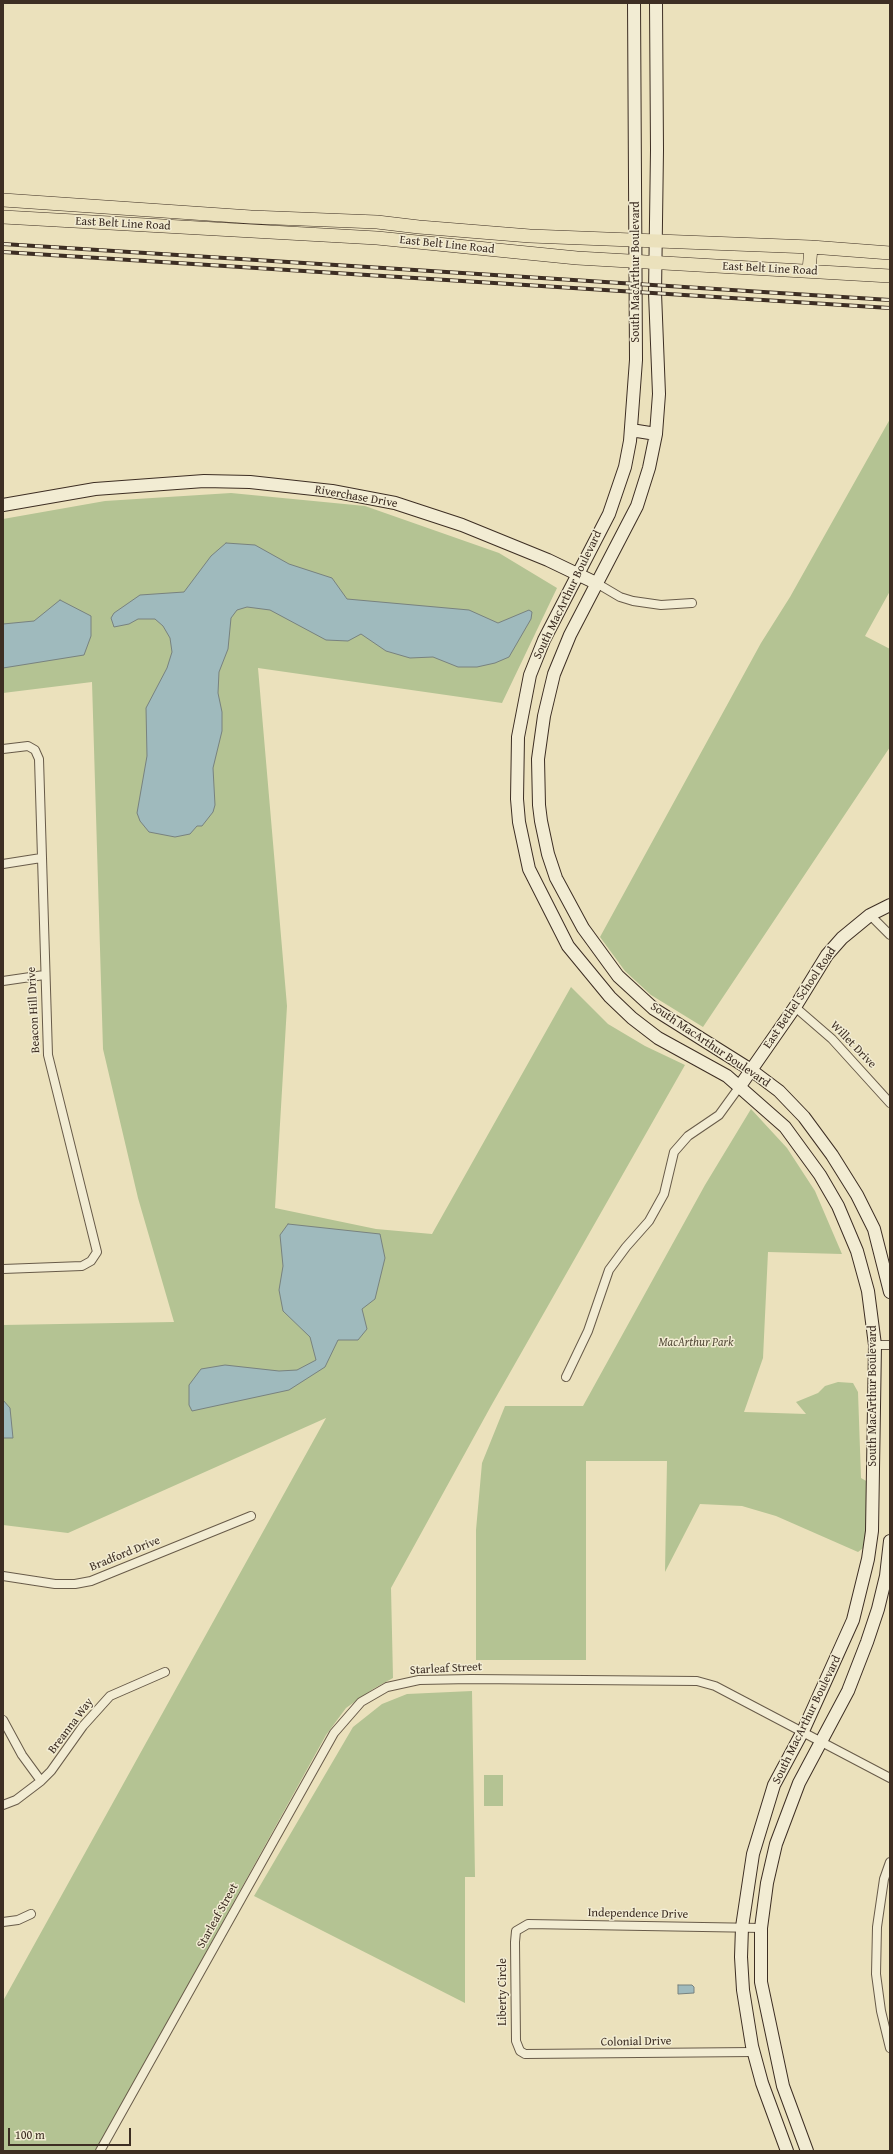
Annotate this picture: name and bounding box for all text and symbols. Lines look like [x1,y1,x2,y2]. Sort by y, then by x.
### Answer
street label: South MacArthur Boulevard [629,201,643,343]
street label: East Belt Line Road [75,214,171,234]
street label: East Belt Line Road [399,233,495,257]
street label: East Belt Line Road [722,259,818,279]
street label: Riverchase Drive [313,483,399,511]
street label: South MacArthur Boulevard [531,528,605,662]
street label: East Bethel School Road [761,944,839,1052]
street label: Beacon Hill Drive [25,966,43,1054]
street label: South MacArthur Boulevard [647,1000,773,1090]
street label: Willet Drive [827,1019,879,1071]
street label: South MacArthur Boulevard [866,1325,880,1467]
park label: MacArthur Park [659,1336,733,1350]
street label: Bradford Drive [88,1533,162,1575]
street label: South MacArthur Boulevard [770,1653,844,1787]
street label: Starleaf Street [410,1660,482,1678]
street label: Breanna Way [45,1695,97,1757]
street label: Starleaf Street [194,1881,242,1951]
street label: Independence Drive [588,1906,688,1922]
street label: Liberty Circle [496,1958,510,2026]
street label: Colonial Drive [600,2034,672,2050]
scale bar [10,2120,133,2146]
text: 100 m [15,2126,45,2143]

